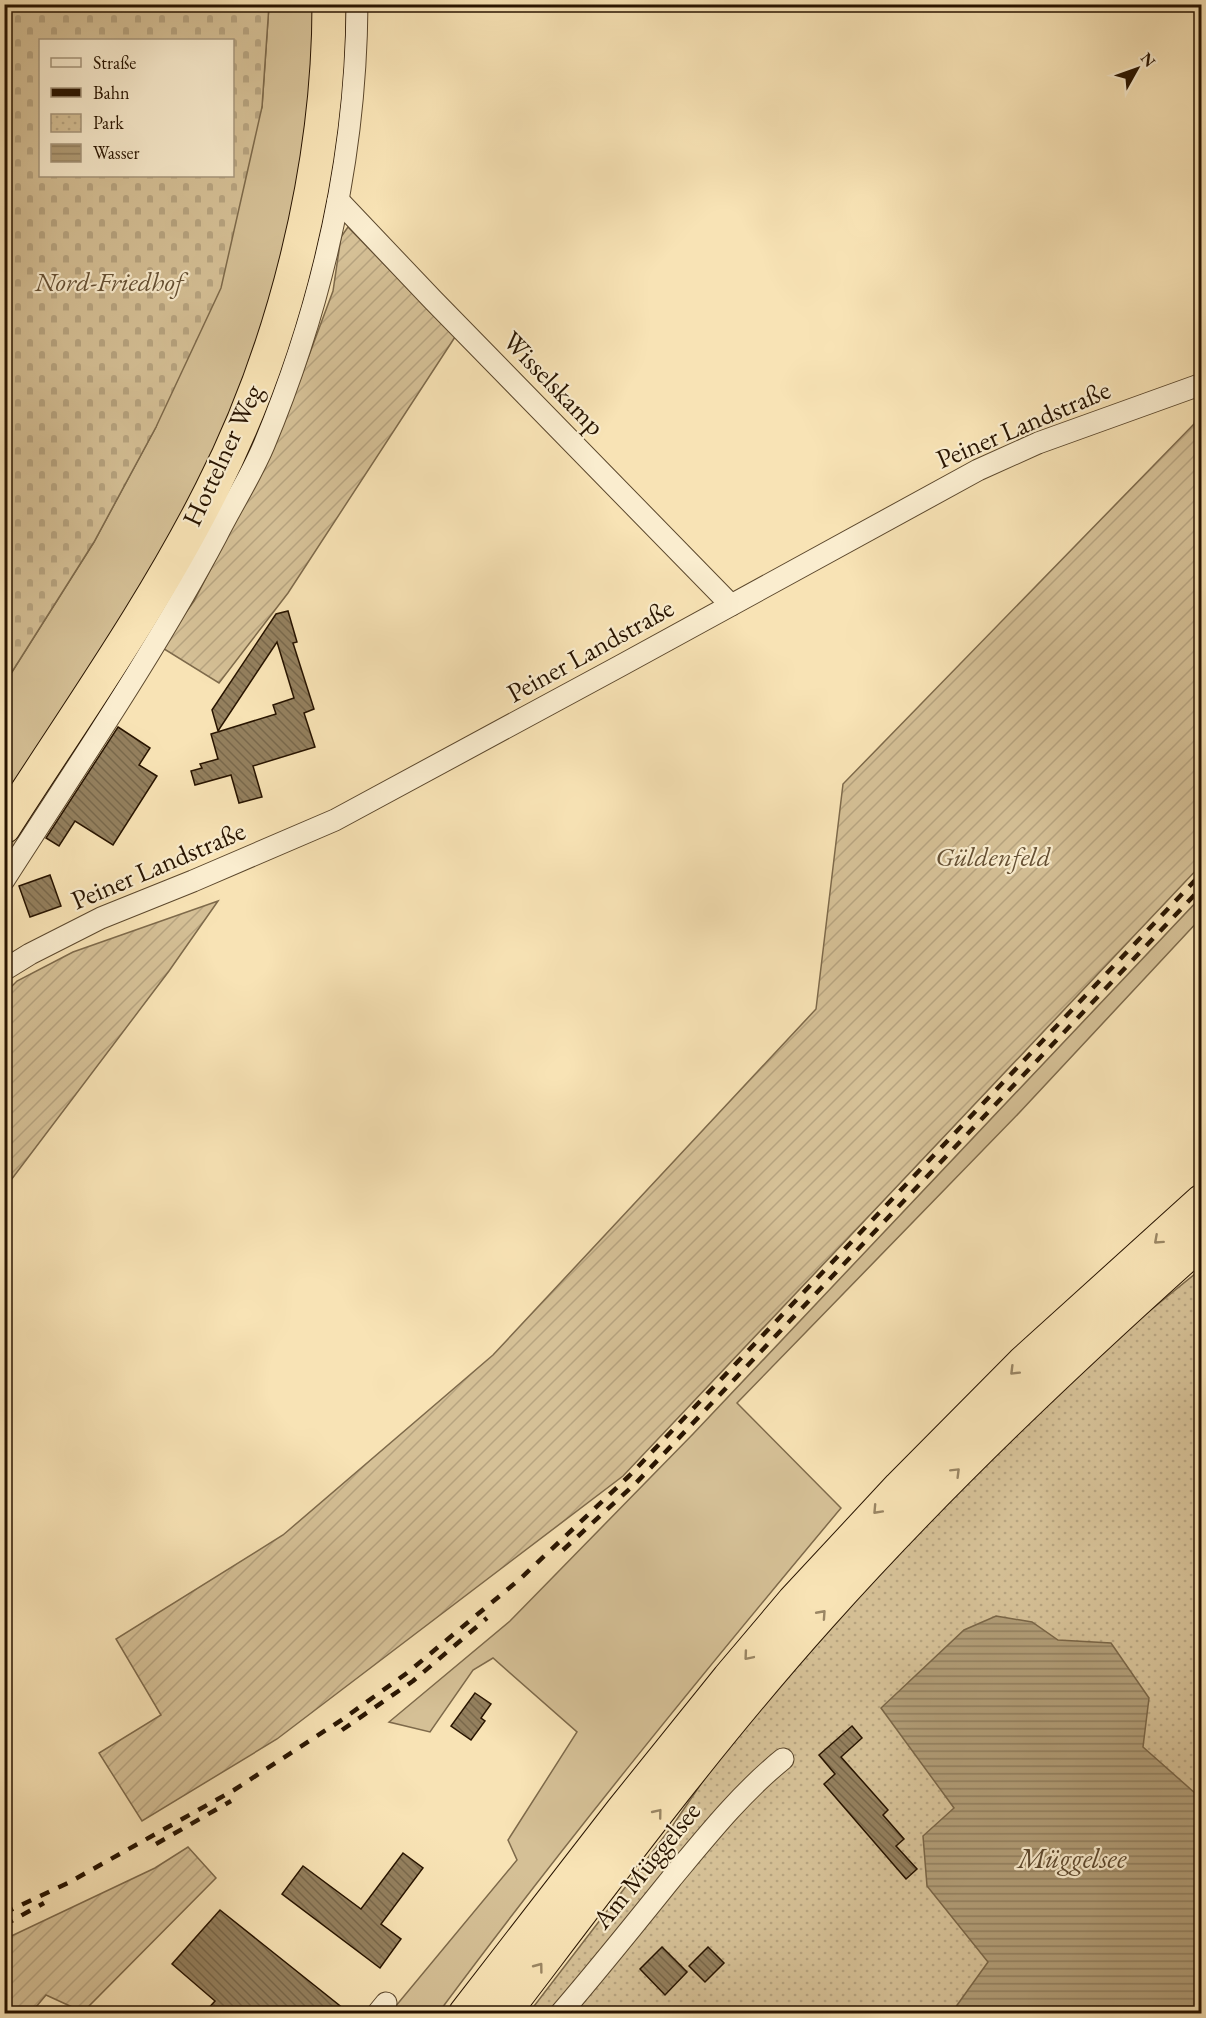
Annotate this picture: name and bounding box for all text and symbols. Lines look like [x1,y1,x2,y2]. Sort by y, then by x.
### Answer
legend [39,39,234,177]
north arrow [1107,39,1167,99]
text: N [1136,48,1160,71]
text: Straße [93,51,136,74]
text: Bahn [93,81,130,104]
text: Park [93,111,124,134]
text: Wasser [93,141,140,164]
park label: Nord-Friedhof [34,264,189,299]
street label: Wisselskamp [495,323,613,443]
street label: Peiner Landstraße [931,372,1115,476]
street label: Hottelner Weg [174,378,270,532]
street label: Peiner Landstraße [500,590,680,710]
street label: Peiner Landstraße [66,813,250,917]
park label: Güldenfeld [935,839,1052,874]
one-way arrow [1154,1233,1165,1244]
one-way arrow [1011,1364,1022,1375]
one-way arrow [949,1469,960,1480]
one-way arrow [874,1503,885,1514]
one-way arrow [815,1610,826,1621]
one-way arrow [744,1649,755,1660]
street label: Am Müggelsee [583,1794,708,1937]
one-way arrow [650,1808,661,1819]
water label: Müggelsee [1016,1840,1127,1876]
one-way arrow [531,1963,542,1974]

